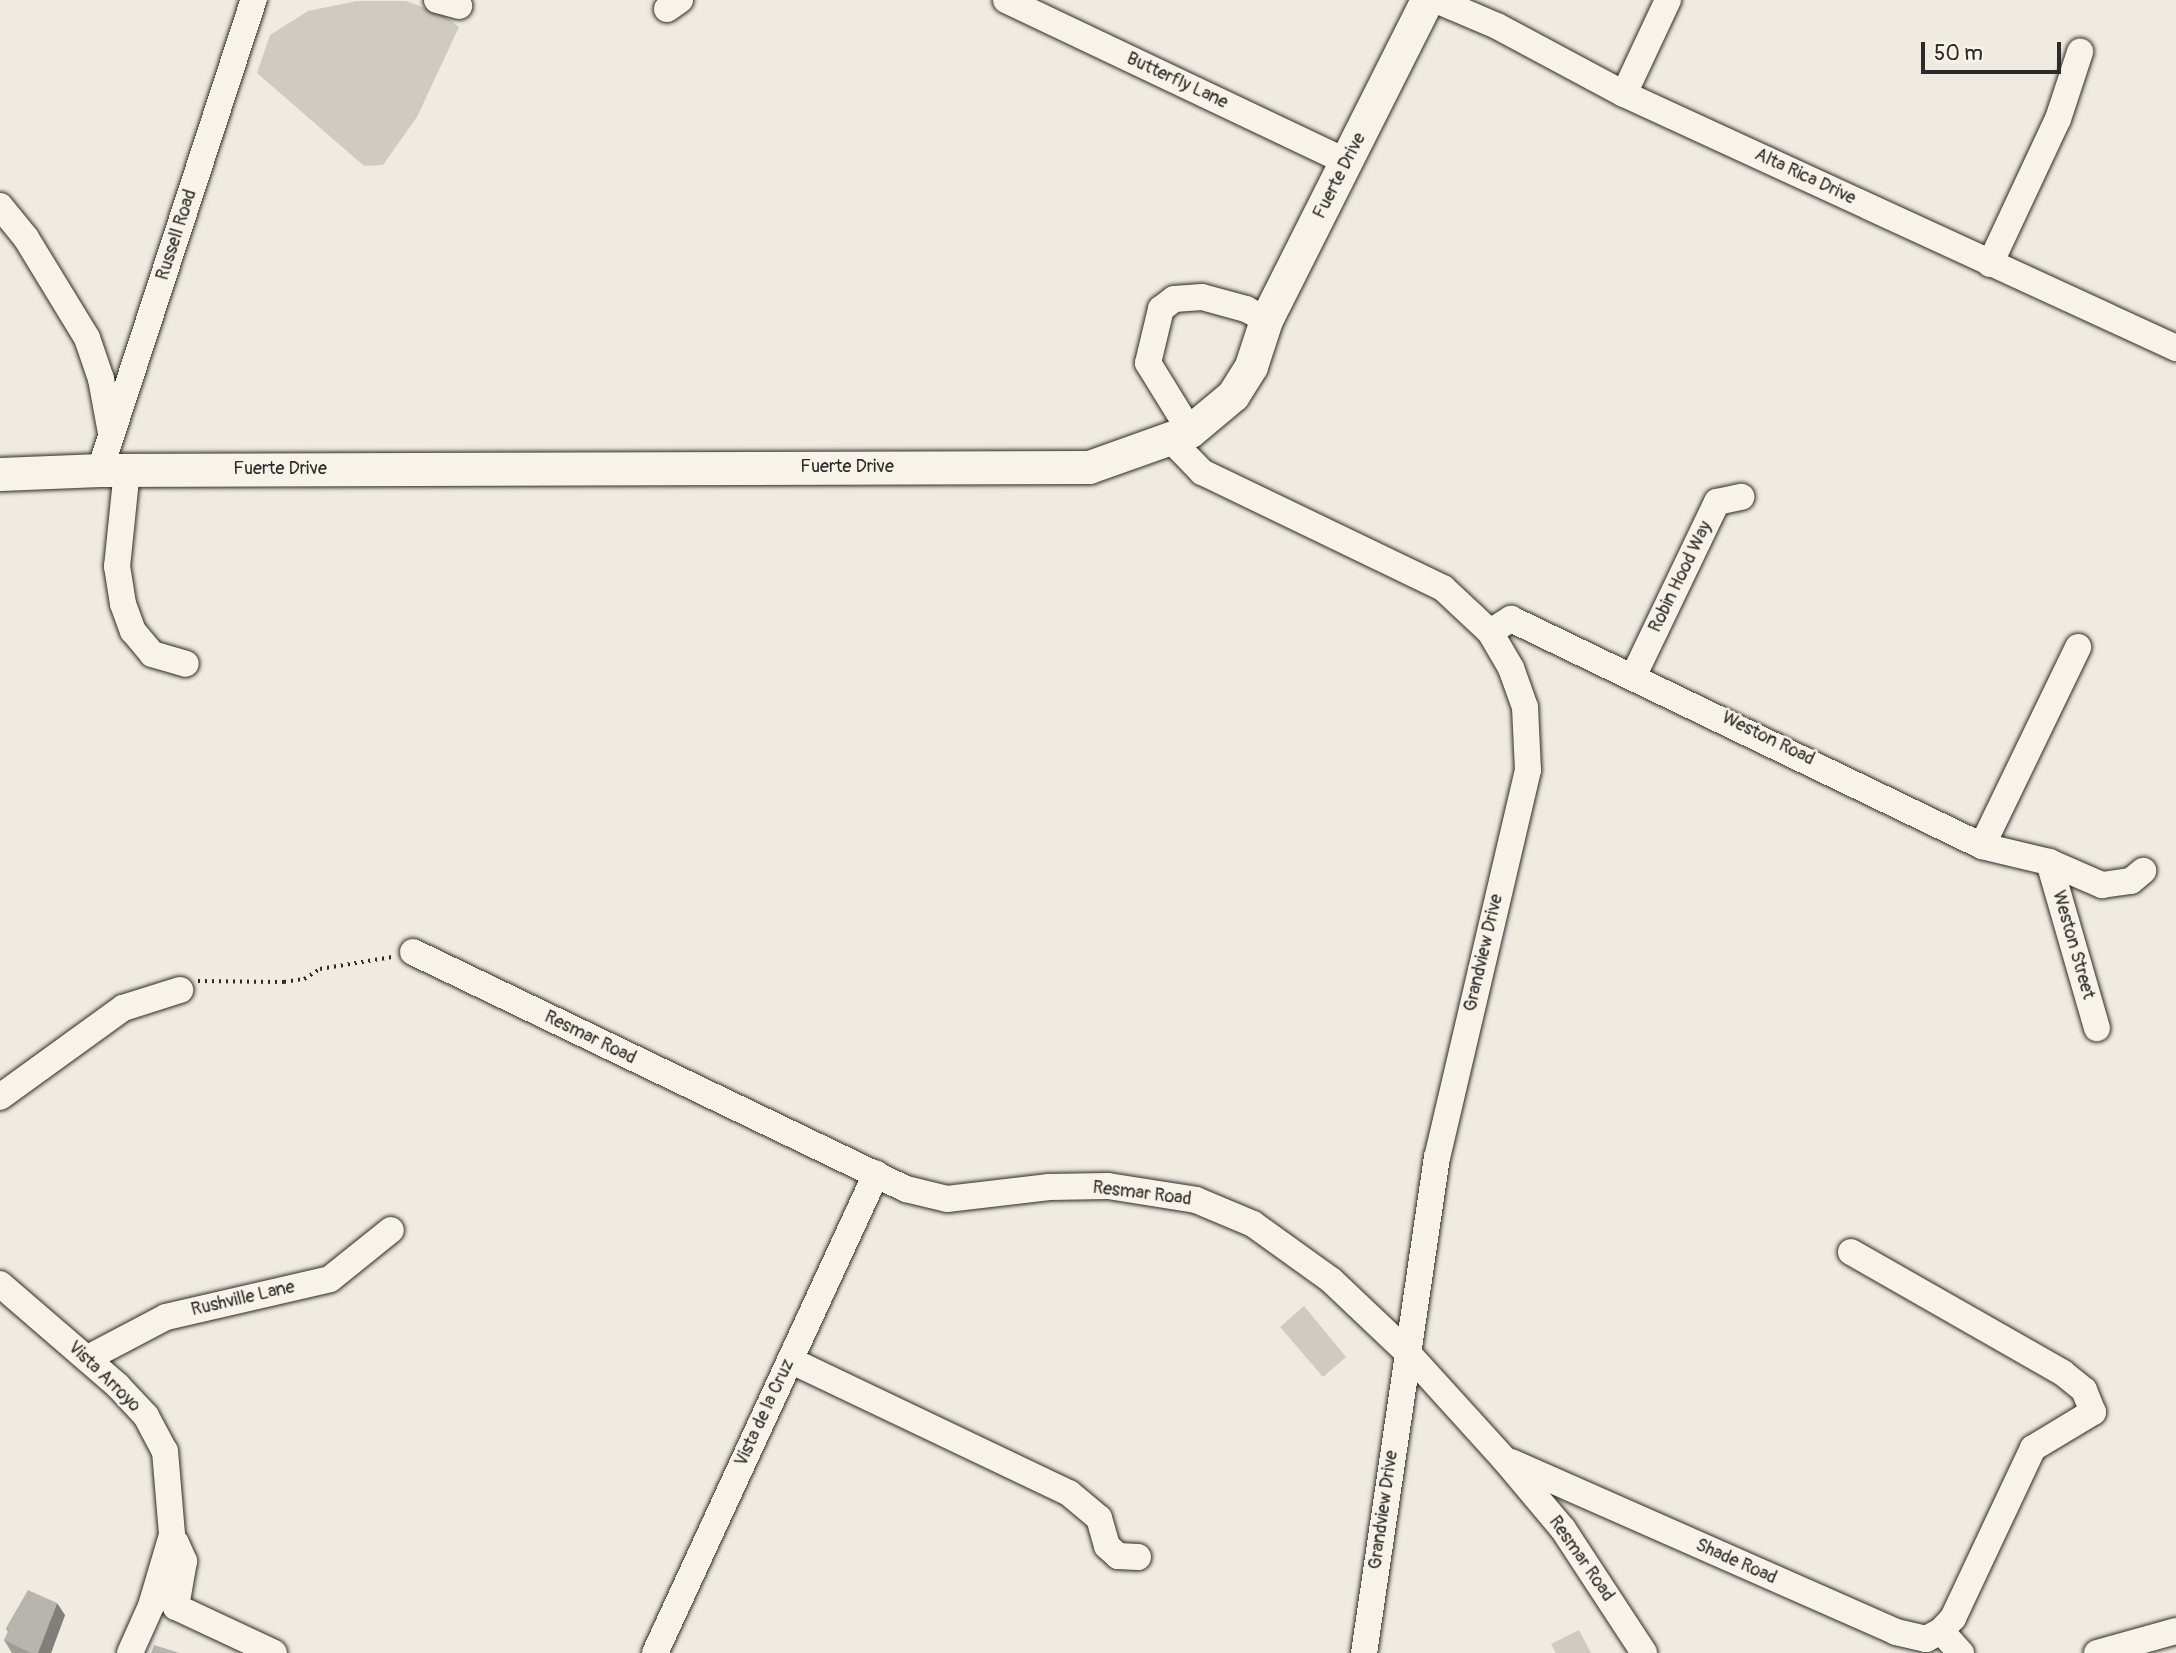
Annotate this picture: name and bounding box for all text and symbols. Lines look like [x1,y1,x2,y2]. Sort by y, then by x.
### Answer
scale bar [1924,28,2064,72]
text: 50 m [1934,40,1983,67]
street label: Butterfly Lane [1123,48,1231,114]
street label: Fuerte Drive [1309,129,1371,223]
street label: Alta Rica Drive [1751,144,1859,210]
street label: Russell Road [152,187,202,283]
street label: Fuerte Drive [800,456,894,478]
street label: Fuerte Drive [233,458,327,480]
street label: Robin Hood Way [1645,518,1717,636]
street label: Weston Road [1718,707,1818,771]
street label: Weston Street [2047,888,2099,1002]
street label: Grandview Drive [1460,892,1508,1014]
street label: Resmar Road [541,1007,639,1069]
street label: Resmar Road [1091,1177,1193,1211]
street label: Rushville Lane [189,1277,297,1321]
street label: Vista Arroyo [63,1337,145,1417]
street label: Vista de la Cruz [731,1356,799,1470]
street label: Grandview Drive [1365,1449,1403,1571]
street label: Resmar Road [1544,1512,1618,1606]
street label: Shade Road [1692,1535,1780,1589]

